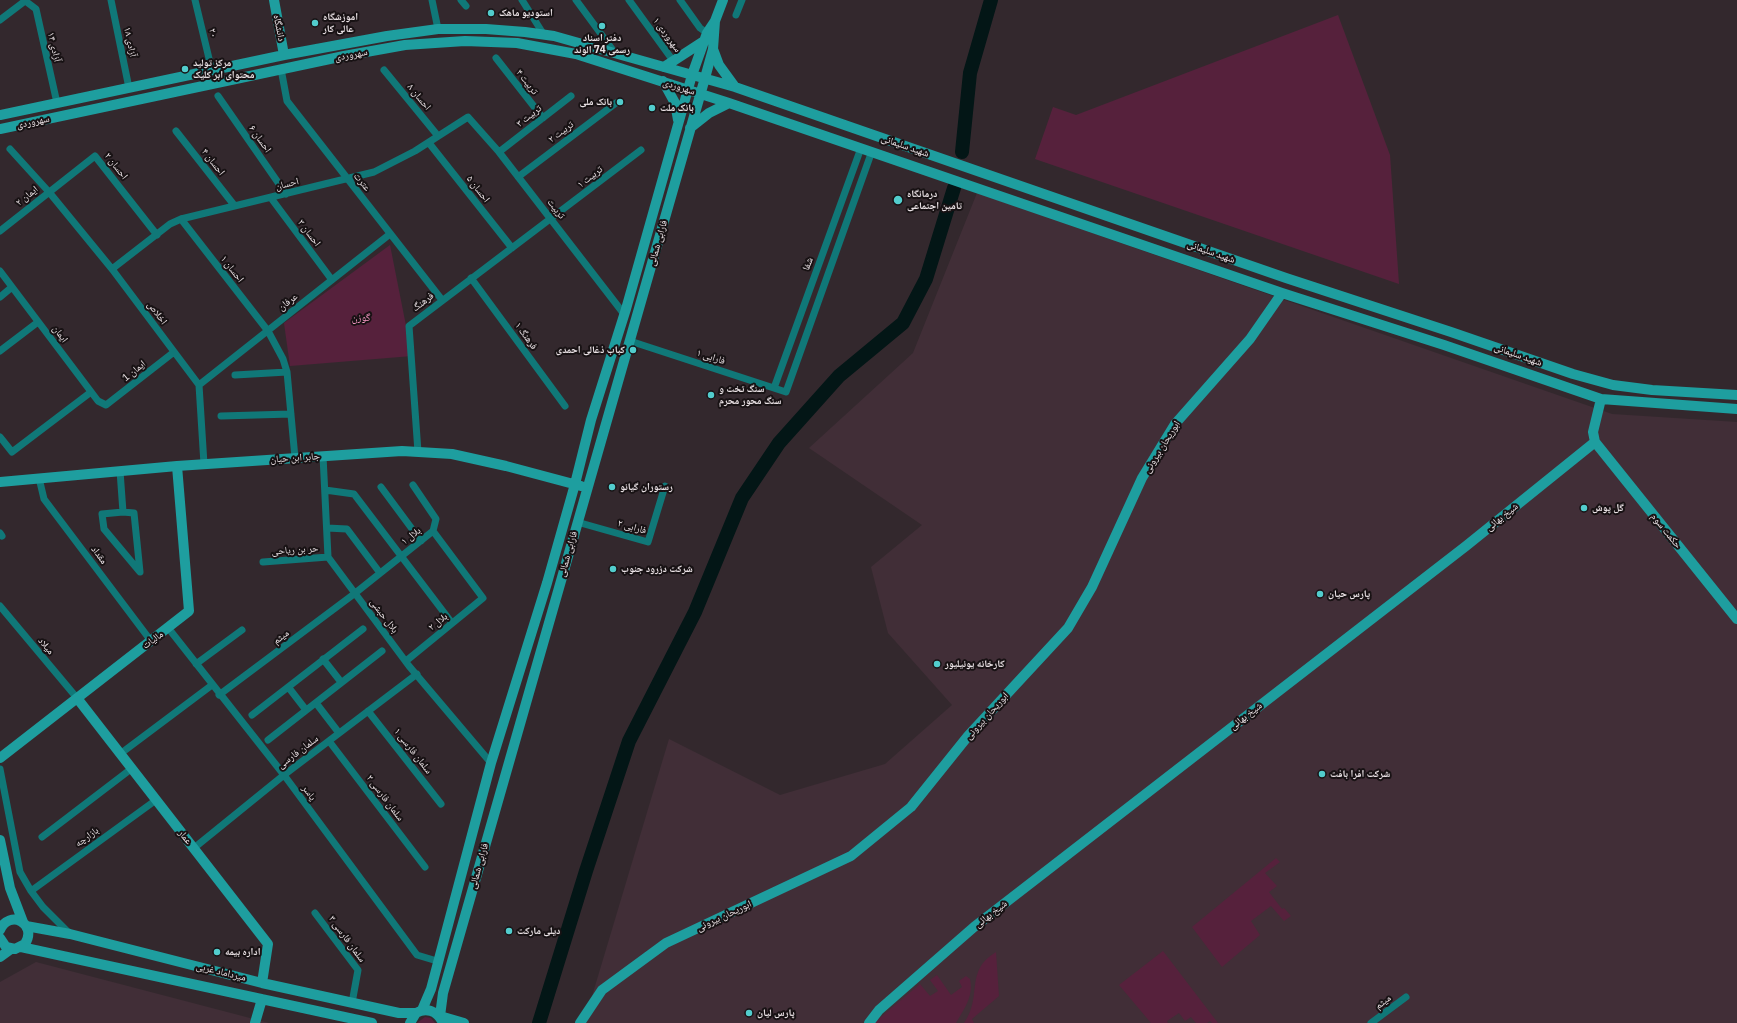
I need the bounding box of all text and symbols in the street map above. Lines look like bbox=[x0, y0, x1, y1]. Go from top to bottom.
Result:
place label: استودیو ماهک bbox=[499, 7, 553, 19]
marker: استودیو ماهک bbox=[486, 8, 496, 18]
place label: اموزشگاه عالی کار bbox=[323, 11, 358, 34]
street label: دانشگاه bbox=[271, 14, 287, 42]
street label: سهروردی ۱ bbox=[650, 15, 684, 55]
marker: اموزشگاه عالی کار bbox=[310, 18, 320, 28]
marker: دفتر اسناد رسمی 74 الوند bbox=[597, 21, 607, 31]
street label: آزادی ۱۸ bbox=[121, 26, 139, 58]
street label: ۲۰ bbox=[206, 27, 220, 39]
street label: آزادی ۱۴ bbox=[45, 31, 63, 63]
place label: دفتر اسناد رسمی 74 الوند bbox=[574, 32, 630, 56]
street label: سهروردی bbox=[334, 46, 368, 64]
place label: مرکز تولید محتوای ابر کلیک bbox=[193, 57, 254, 80]
marker: مرکز تولید محتوای ابر کلیک bbox=[180, 64, 190, 74]
street label: تربیت ۴ bbox=[513, 67, 541, 97]
street label: سهروردی bbox=[661, 76, 697, 98]
street label: احسان ۸ bbox=[405, 81, 433, 113]
place label: بانک ملی bbox=[580, 96, 612, 108]
marker: بانک ملی bbox=[615, 97, 625, 107]
street label: تربیت ۳ bbox=[514, 102, 544, 130]
place label: بانک ملت bbox=[660, 102, 694, 114]
marker: بانک ملت bbox=[647, 103, 657, 113]
street label: سهروردی bbox=[15, 113, 51, 131]
street label: تربیت ۲ bbox=[546, 119, 576, 145]
street label: احسان ۶ bbox=[246, 123, 274, 155]
street label: شهید سلیمانی bbox=[879, 132, 931, 160]
street label: احسان ۴ bbox=[199, 146, 227, 178]
street label: احسان ۲ bbox=[102, 150, 130, 182]
street label: تربیت ۱ bbox=[575, 163, 605, 191]
street label: عترت bbox=[351, 170, 373, 194]
street label: احسان ۵ bbox=[464, 173, 492, 205]
street label: احسان bbox=[274, 175, 300, 193]
street label: ایمان ۲ bbox=[13, 183, 41, 209]
place label: درمانگاه تامین اجتماعی bbox=[907, 188, 962, 212]
marker: درمانگاه تامین اجتماعی bbox=[892, 194, 904, 206]
street label: تربیت bbox=[545, 197, 567, 221]
street label: احسان ۳ bbox=[295, 217, 323, 249]
street label: فارابی شمالی bbox=[646, 219, 670, 267]
street label: شهید سلیمانی bbox=[1185, 238, 1237, 266]
street label: احسان ۱ bbox=[218, 253, 246, 285]
street label: شفا bbox=[800, 256, 816, 272]
street label: فرهنگ bbox=[410, 290, 436, 314]
street label: عرفان bbox=[276, 291, 300, 313]
street label: اخلاص bbox=[144, 299, 170, 327]
park label: گوزن bbox=[352, 312, 370, 324]
street label: فرهنگ ۱ bbox=[512, 320, 540, 352]
street label: ایمان bbox=[50, 323, 70, 345]
street label: شهید سلیمانی bbox=[1492, 341, 1544, 369]
place label: کباب ذغالی احمدی bbox=[556, 344, 625, 356]
marker: کباب ذغالی احمدی bbox=[628, 345, 638, 355]
street label: فارابی ۱ bbox=[695, 347, 727, 367]
street label: ایمان 1 bbox=[120, 358, 148, 384]
place label: سنگ تخت و سنگ محور محرم bbox=[719, 383, 782, 406]
marker: سنگ تخت و سنگ محور محرم bbox=[706, 390, 716, 400]
street label: ابوریحان بیرونی bbox=[1141, 419, 1183, 475]
street label: جابر ابن حیان bbox=[270, 450, 320, 466]
place label: رستوران گیانو bbox=[620, 481, 673, 493]
marker: رستوران گیانو bbox=[607, 482, 617, 492]
street label: شیخ بهائی bbox=[1483, 500, 1521, 534]
place label: گل پوش bbox=[1592, 502, 1624, 514]
marker: گل پوش bbox=[1579, 503, 1589, 513]
street label: حکمت سوم bbox=[1648, 511, 1684, 551]
street label: فارابی ۲ bbox=[616, 517, 648, 537]
street label: بلال ۱ bbox=[399, 525, 423, 547]
street label: فارابی شمالی bbox=[556, 530, 580, 578]
street label: حر بن ریاحی bbox=[271, 542, 319, 558]
street label: مقداد bbox=[88, 544, 110, 566]
place label: شرکت دزرود جنوب bbox=[621, 563, 693, 575]
marker: شرکت دزرود جنوب bbox=[608, 564, 618, 574]
place label: پارس حیان bbox=[1328, 588, 1370, 600]
marker: پارس حیان bbox=[1315, 589, 1325, 599]
street label: بلال حبشی bbox=[367, 596, 401, 636]
street label: بلال ۲ bbox=[426, 611, 450, 633]
street label: میثم bbox=[271, 627, 291, 647]
street label: مالیات bbox=[140, 628, 166, 652]
street label: میلاد bbox=[35, 635, 57, 657]
place label: کارخانه یونیلیور bbox=[945, 658, 1005, 670]
marker: کارخانه یونیلیور bbox=[932, 659, 942, 669]
street label: ابوریحان بیرونی bbox=[963, 690, 1011, 742]
street label: شیخ بهائی bbox=[1227, 700, 1265, 732]
street label: سلمان فارسی ۱ bbox=[391, 726, 435, 776]
street label: سلمان فارسی bbox=[275, 733, 321, 771]
place label: شرکت افرا بافت bbox=[1330, 768, 1390, 780]
marker: شرکت افرا بافت bbox=[1317, 769, 1327, 779]
street label: سلمان فارسی ۲ bbox=[364, 773, 406, 823]
street label: یاسر bbox=[299, 783, 319, 803]
street label: بازارچه bbox=[73, 824, 101, 850]
street label: عمار bbox=[175, 827, 195, 847]
street label: فارابی شمالی bbox=[467, 842, 491, 890]
street label: ابوریحان بیرونی bbox=[695, 898, 753, 934]
street label: شیخ بهائی bbox=[972, 898, 1010, 930]
street label: سلمان فارسی ۳ bbox=[326, 913, 368, 965]
place label: دیلی مارکت bbox=[517, 925, 560, 937]
marker: دیلی مارکت bbox=[504, 926, 514, 936]
place label: اداره بیمه bbox=[225, 946, 261, 958]
marker: اداره بیمه bbox=[212, 947, 222, 957]
street label: میرداماد غربی bbox=[195, 960, 247, 984]
street label: میثم bbox=[1373, 992, 1393, 1012]
place label: پارس لیان bbox=[757, 1007, 795, 1019]
marker: پارس لیان bbox=[744, 1008, 754, 1018]

